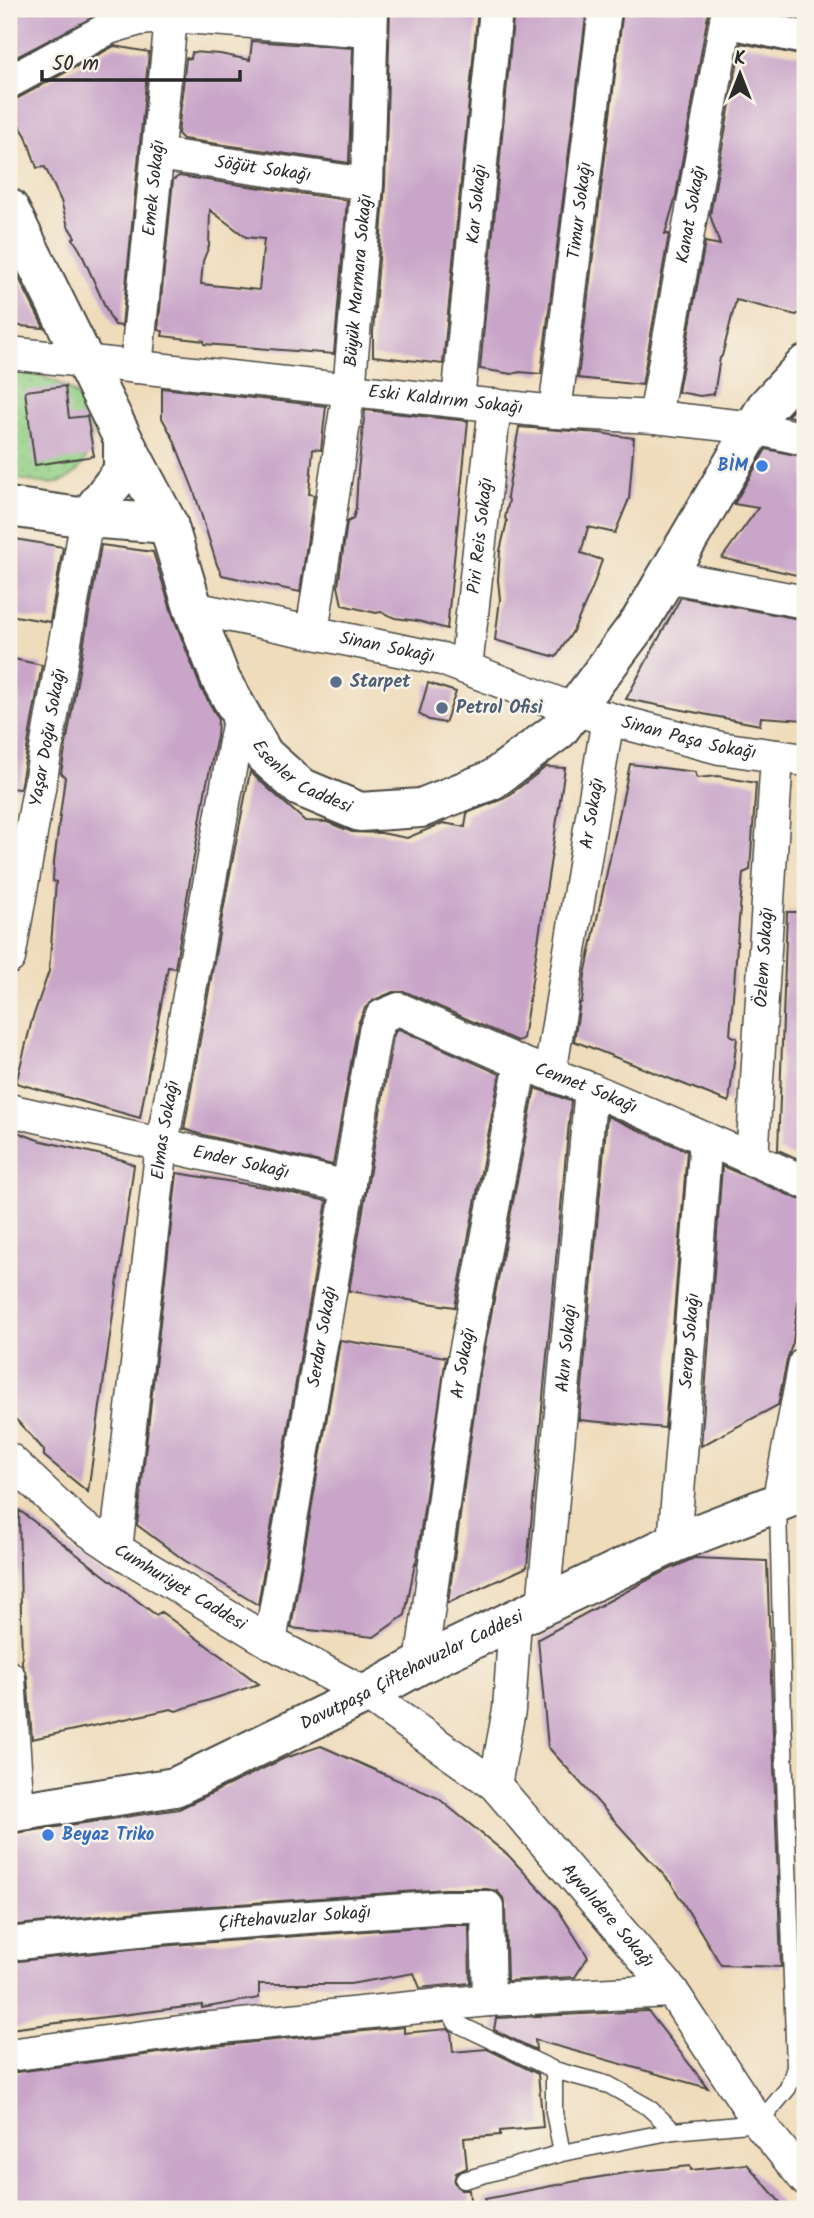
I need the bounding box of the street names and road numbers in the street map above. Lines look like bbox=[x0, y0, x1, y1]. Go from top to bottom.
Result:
street label: Emek Sokağı bbox=[135, 138, 173, 237]
street label: Söğüt Sokağı bbox=[213, 148, 313, 190]
street label: Timur Sokağı bbox=[560, 160, 600, 261]
street label: Kar Sokağı bbox=[459, 163, 495, 245]
street label: Kanat Sokağı bbox=[668, 163, 714, 266]
street label: Büyük Marmara Sokağı bbox=[337, 192, 381, 368]
street label: Eski Kaldırım Sokağı bbox=[367, 377, 524, 423]
street label: Piri Reis Sokağı bbox=[460, 476, 501, 596]
street label: Sinan Sokağı bbox=[337, 624, 437, 672]
street label: Yaşar Doğu Sokağı bbox=[22, 666, 75, 809]
street label: Sinan Paşa Sokağı bbox=[618, 708, 758, 767]
street label: Esenler Caddesi bbox=[244, 734, 357, 822]
street label: Ar Sokağı bbox=[572, 776, 613, 851]
street label: Özlem Sokağı bbox=[747, 906, 782, 1009]
street label: Cennet Sokağı bbox=[531, 1055, 642, 1122]
street label: Elmas Sokağı bbox=[144, 1078, 188, 1181]
street label: Ender Sokağı bbox=[190, 1138, 292, 1188]
street label: Serdar Sokağı bbox=[300, 1284, 345, 1389]
street label: Serap Sokağı bbox=[672, 1292, 708, 1389]
street label: Akın Sokağı bbox=[548, 1303, 585, 1394]
street label: Ar Sokağı bbox=[443, 1325, 484, 1400]
street label: Cumhuriyet Caddesi bbox=[108, 1536, 252, 1639]
street label: Davutpaşa Çiftehavuzlar Caddesi bbox=[295, 1602, 529, 1738]
street label: Ayvalıdere Sokağı bbox=[554, 1857, 661, 1975]
street label: Çiftehavuzlar Sokağı bbox=[217, 1898, 372, 1938]

